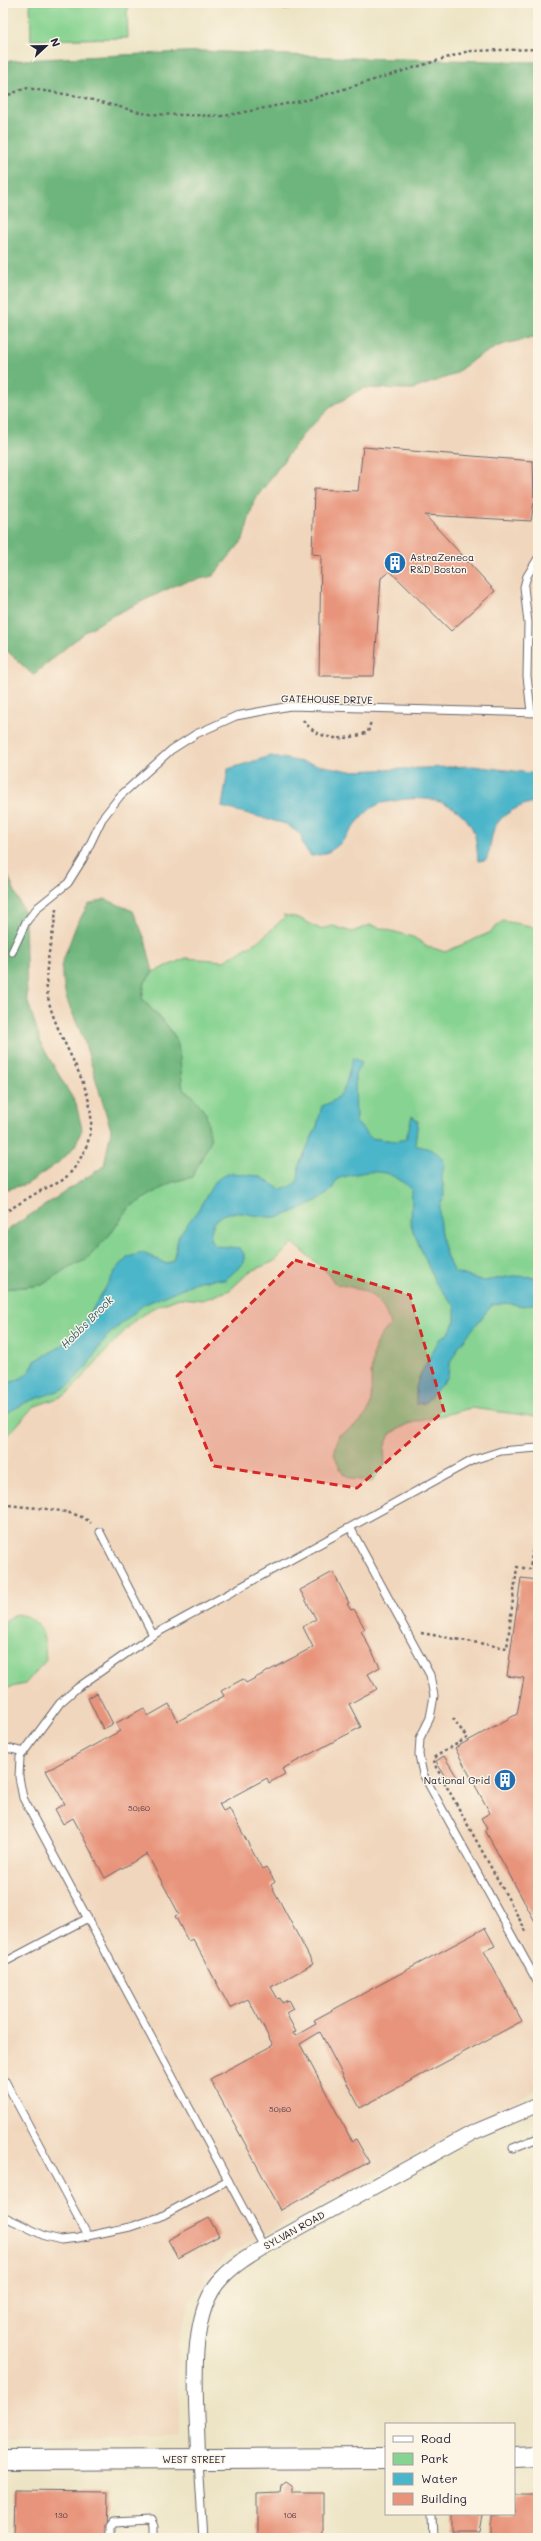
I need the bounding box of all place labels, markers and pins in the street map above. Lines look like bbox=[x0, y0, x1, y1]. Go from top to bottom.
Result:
building icon: AstraZeneca R&D Boston bbox=[382, 550, 408, 576]
place label: AstraZeneca R&D Boston bbox=[410, 550, 474, 576]
building icon: National Grid bbox=[492, 1767, 518, 1793]
place label: National Grid bbox=[424, 1773, 490, 1787]

